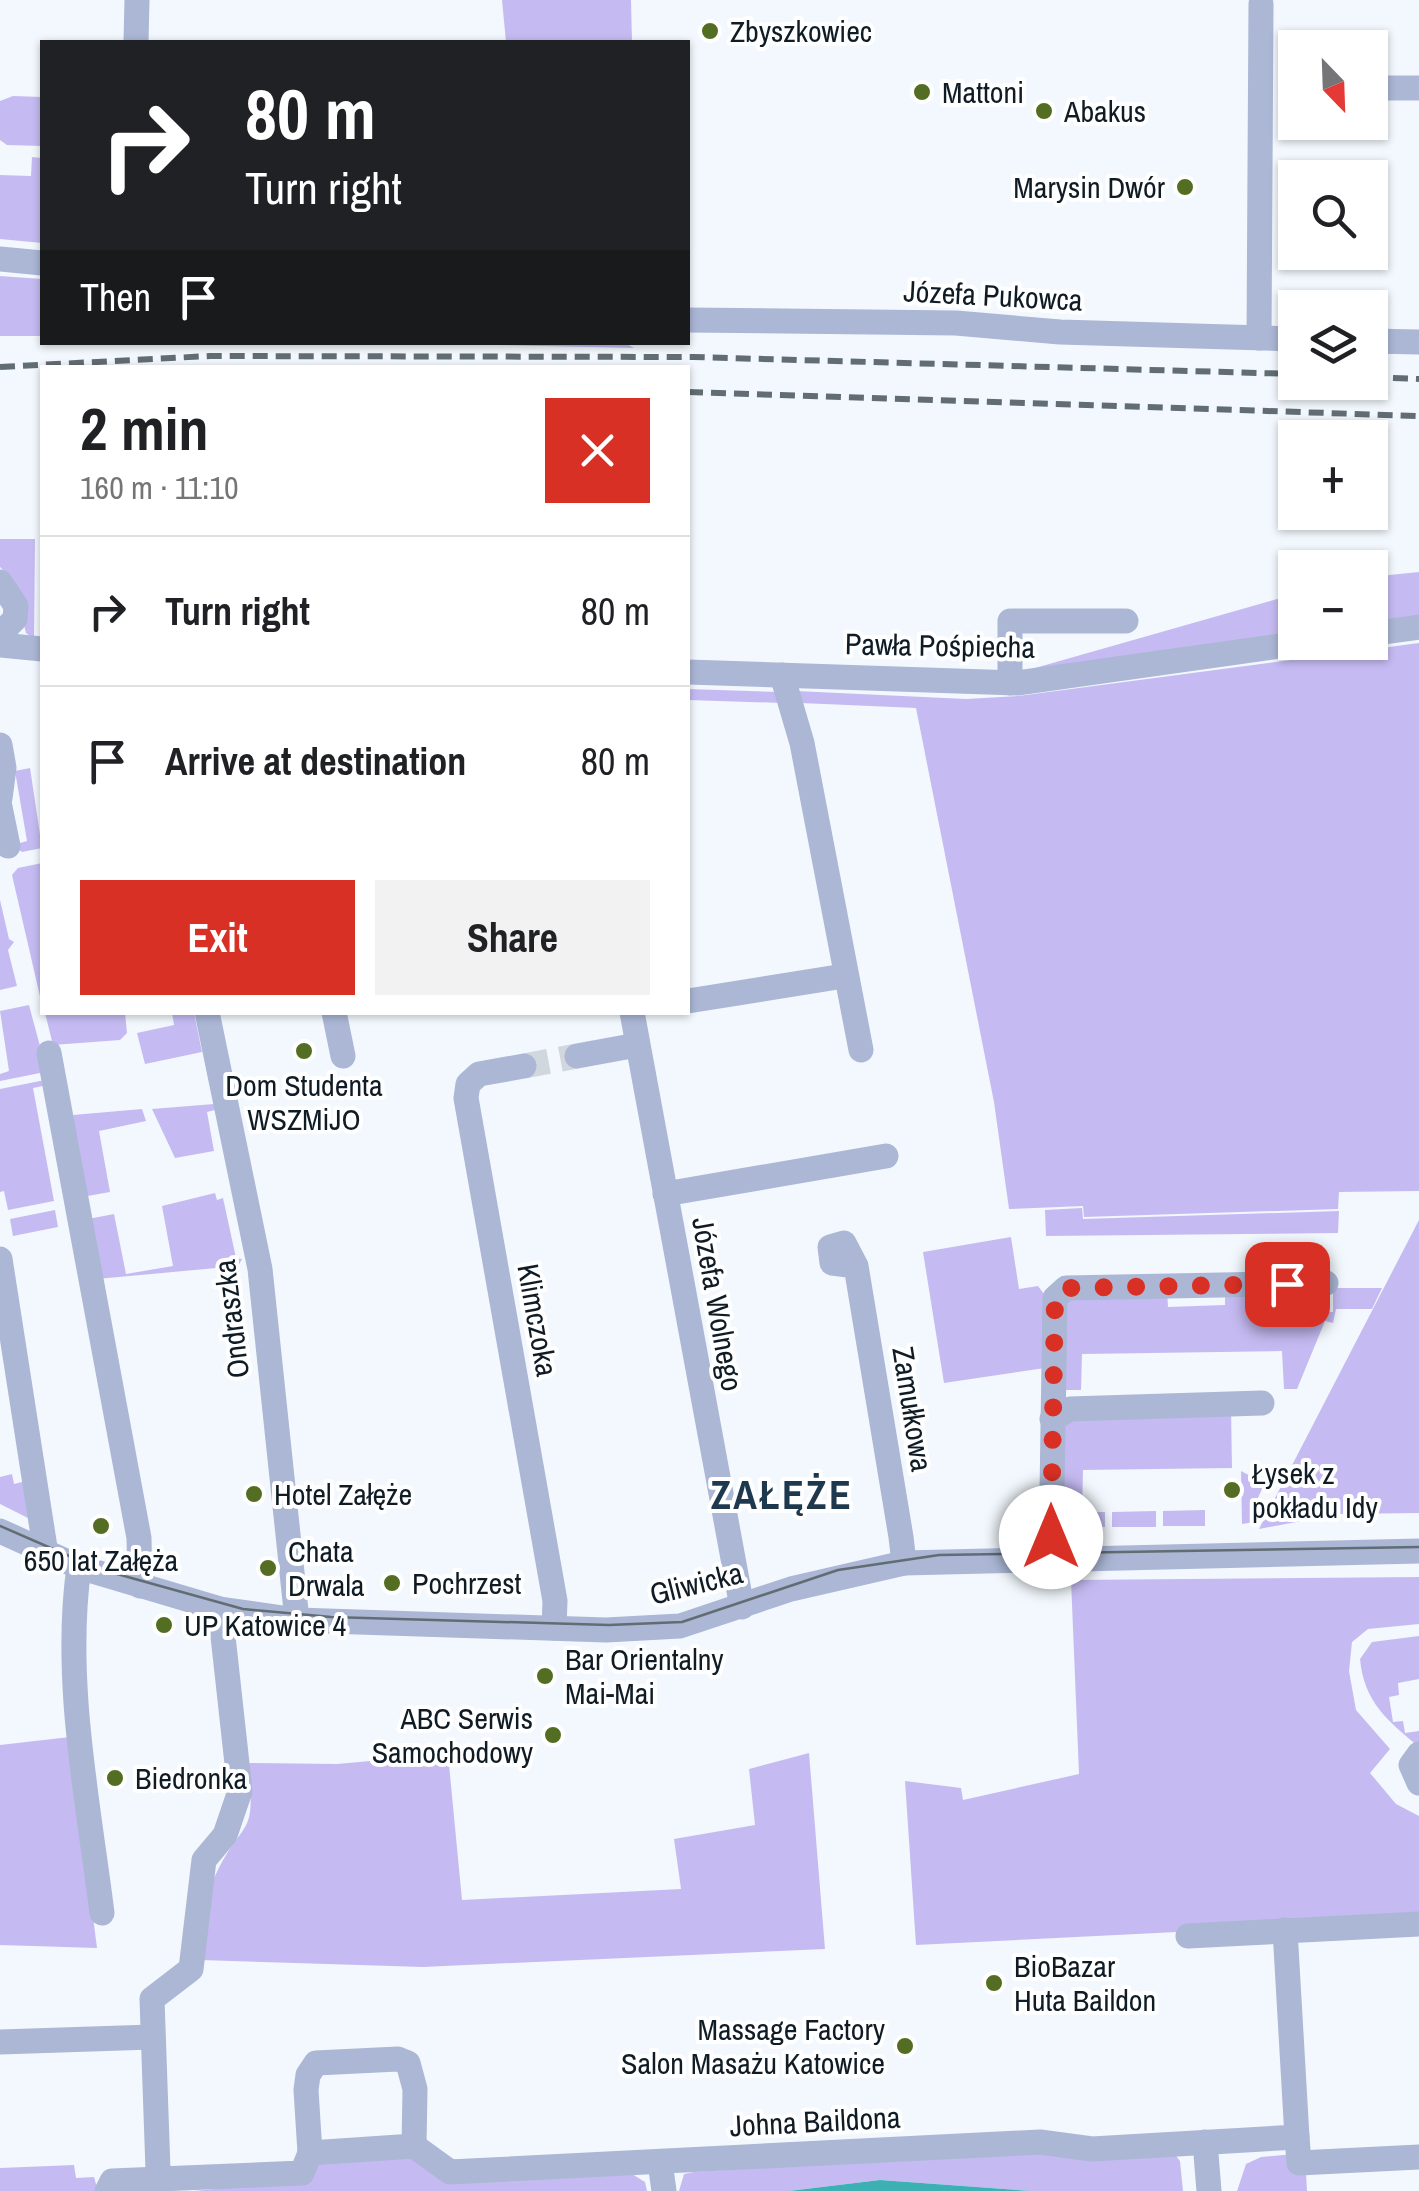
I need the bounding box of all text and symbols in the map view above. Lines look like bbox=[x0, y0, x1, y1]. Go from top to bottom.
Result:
place label: Zbyszkowiec bbox=[730, 11, 872, 51]
marker: Zbyszkowiec bbox=[699, 20, 721, 42]
north arrow bbox=[1278, 30, 1388, 140]
map controls bbox=[1278, 30, 1388, 660]
text: 80 m bbox=[245, 67, 376, 161]
place label: Mattoni bbox=[942, 72, 1024, 112]
icon: right bbox=[80, 80, 210, 210]
marker: Mattoni bbox=[911, 81, 933, 103]
place label: Abakus bbox=[1063, 91, 1146, 131]
marker: Abakus bbox=[1033, 100, 1055, 122]
text: Turn right bbox=[245, 157, 402, 218]
button: search bbox=[1278, 160, 1388, 270]
place label: Marysin Dwór bbox=[1013, 167, 1166, 207]
marker: Marysin Dwór bbox=[1174, 176, 1196, 198]
icon: arrive bbox=[171, 270, 226, 325]
street label: Józefa Pukowca bbox=[903, 270, 1084, 320]
text: Then bbox=[80, 272, 151, 323]
button: layers bbox=[1278, 290, 1388, 400]
text: 2 min bbox=[80, 388, 209, 469]
button: close bbox=[545, 398, 650, 503]
button: + bbox=[1278, 420, 1388, 530]
text: 160 m · 11:10 bbox=[80, 466, 239, 509]
button: − bbox=[1278, 550, 1388, 660]
icon: right bbox=[80, 584, 135, 639]
text: Turn right bbox=[165, 586, 310, 637]
text: 80 m bbox=[581, 586, 650, 637]
street label: Pawła Pośpiecha bbox=[845, 623, 1036, 667]
icon: arrive bbox=[80, 734, 135, 789]
text: Arrive at destination bbox=[165, 736, 466, 787]
text: 80 m bbox=[581, 736, 650, 787]
button: Exit bbox=[80, 880, 355, 995]
button: Share bbox=[375, 880, 650, 995]
marker: Dom Studenta WSZMiJO bbox=[293, 1040, 315, 1062]
place label: Dom Studenta WSZMiJO bbox=[225, 1065, 383, 1139]
street label: Józefa Wolnego bbox=[683, 1214, 753, 1394]
pin bbox=[1245, 1242, 1330, 1327]
street label: Ondraszka bbox=[204, 1257, 258, 1380]
icon: arrive bbox=[1260, 1257, 1315, 1312]
street label: Klimczoka bbox=[508, 1261, 568, 1380]
street label: Zamułkowa bbox=[883, 1344, 943, 1475]
place label: Łysek z pokładu Idy bbox=[1252, 1453, 1379, 1527]
district label: ZAŁĘŻE bbox=[711, 1468, 853, 1521]
place label: Hotel Załęże bbox=[274, 1474, 412, 1514]
marker: Łysek z pokładu Idy bbox=[1221, 1479, 1243, 1501]
marker: Hotel Załęże bbox=[243, 1483, 265, 1505]
position arrow bbox=[999, 1485, 1103, 1589]
marker: 650 lat Załęża bbox=[90, 1515, 112, 1537]
place label: Chata Drwala bbox=[288, 1531, 365, 1605]
place label: 650 lat Załęża bbox=[24, 1540, 179, 1580]
street label: Gliwicka bbox=[645, 1552, 747, 1614]
marker: Chata Drwala bbox=[257, 1557, 279, 1579]
place label: Pochrzest bbox=[412, 1563, 522, 1603]
marker: Pochrzest bbox=[381, 1572, 403, 1594]
place label: UP Katowice 4 bbox=[184, 1605, 347, 1645]
marker: UP Katowice 4 bbox=[153, 1614, 175, 1636]
place label: Bar Orientalny Mai-Mai bbox=[565, 1639, 724, 1713]
marker: Bar Orientalny Mai-Mai bbox=[534, 1665, 556, 1687]
place label: ABC Serwis Samochodowy bbox=[372, 1698, 534, 1772]
marker: ABC Serwis Samochodowy bbox=[542, 1724, 564, 1746]
place label: Biedronka bbox=[135, 1758, 247, 1798]
marker: Biedronka bbox=[104, 1767, 126, 1789]
place label: BioBazar Huta Baildon bbox=[1014, 1946, 1156, 2020]
marker: BioBazar Huta Baildon bbox=[983, 1972, 1005, 1994]
place label: Massage Factory Salon Masażu Katowice bbox=[621, 2009, 886, 2083]
marker: Massage Factory Salon Masażu Katowice bbox=[894, 2035, 916, 2057]
street label: Johna Baildona bbox=[729, 2097, 902, 2145]

